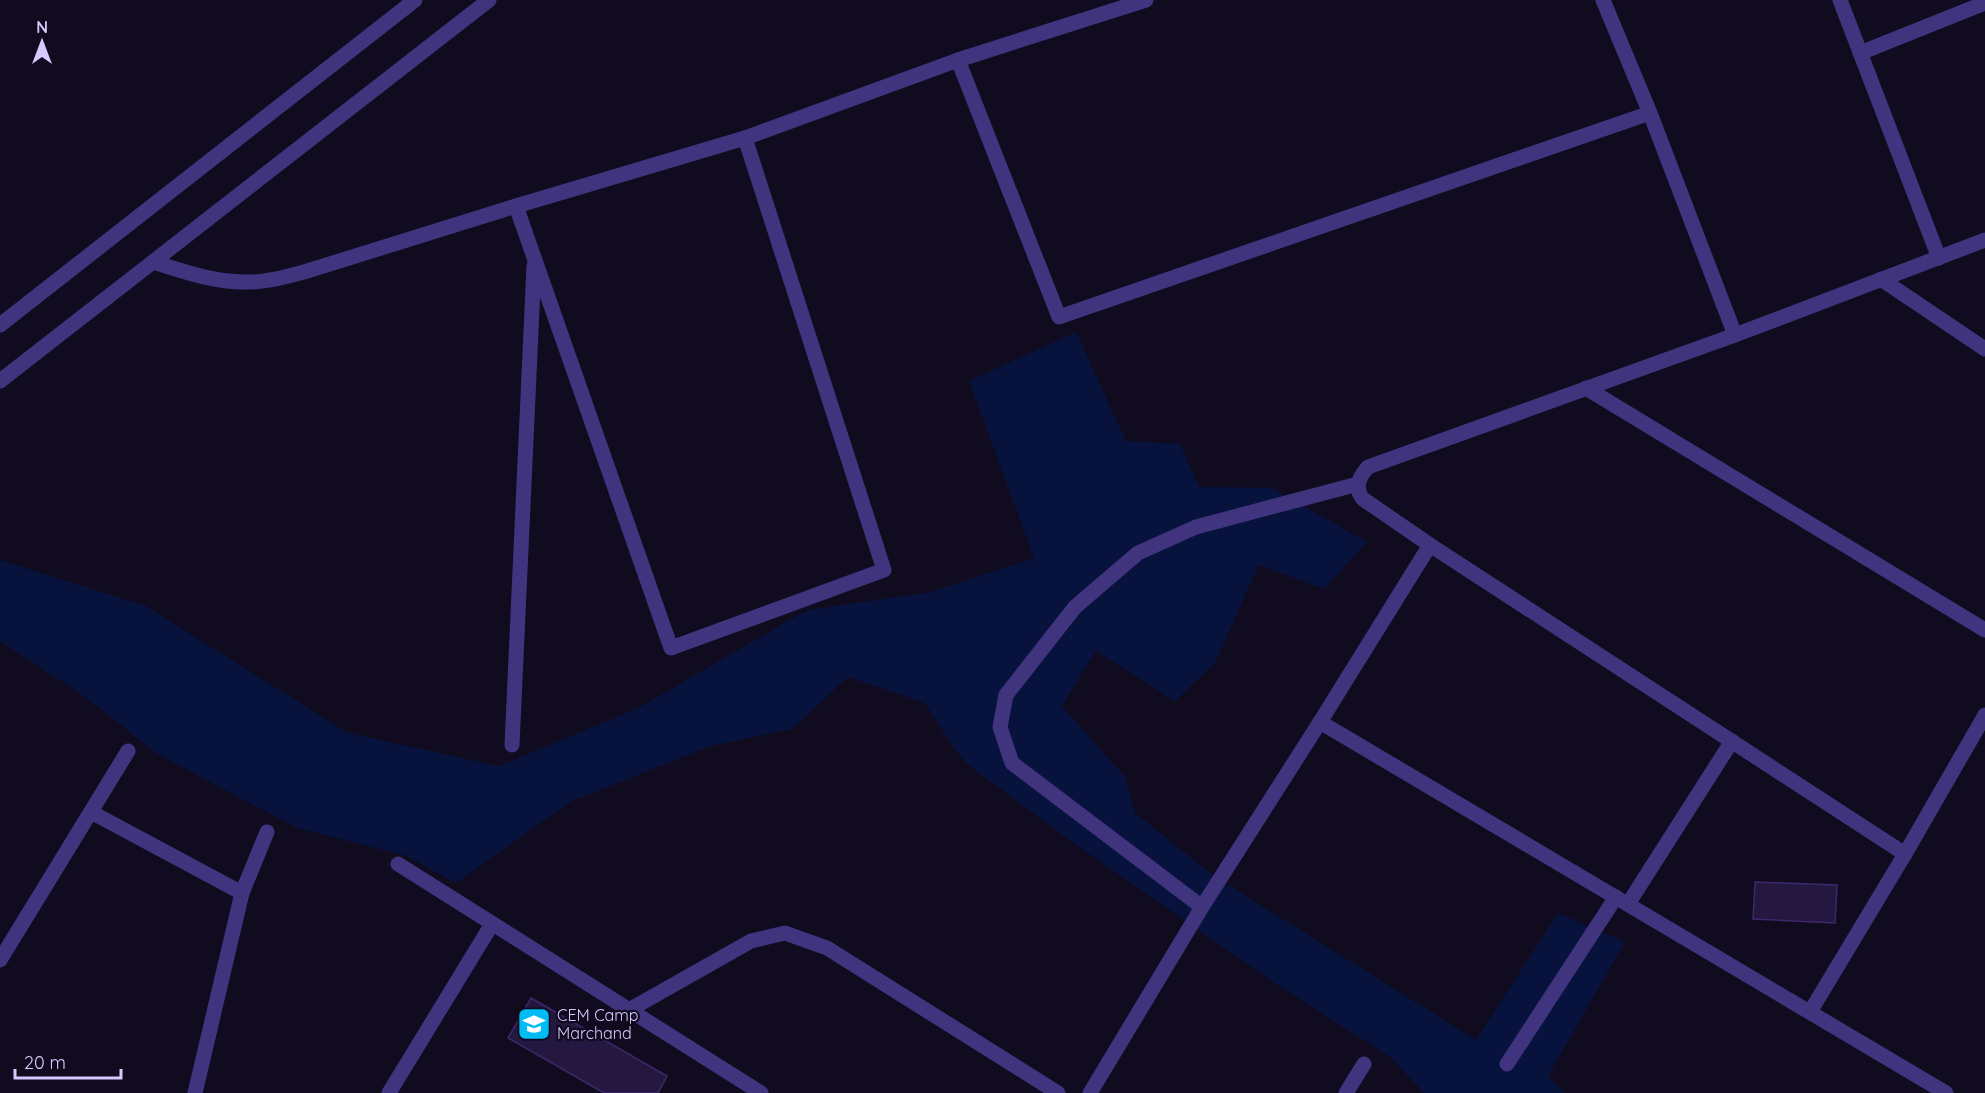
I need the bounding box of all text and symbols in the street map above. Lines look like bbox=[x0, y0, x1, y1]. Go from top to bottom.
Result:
north arrow bbox=[12, 12, 72, 72]
text: N bbox=[36, 17, 48, 37]
place label: CEM Camp Marchand bbox=[557, 1005, 639, 1043]
school or university icon: CEM Camp Marchand bbox=[516, 1006, 552, 1042]
scale bar bbox=[15, 1042, 122, 1080]
text: 20 m bbox=[24, 1051, 66, 1074]

